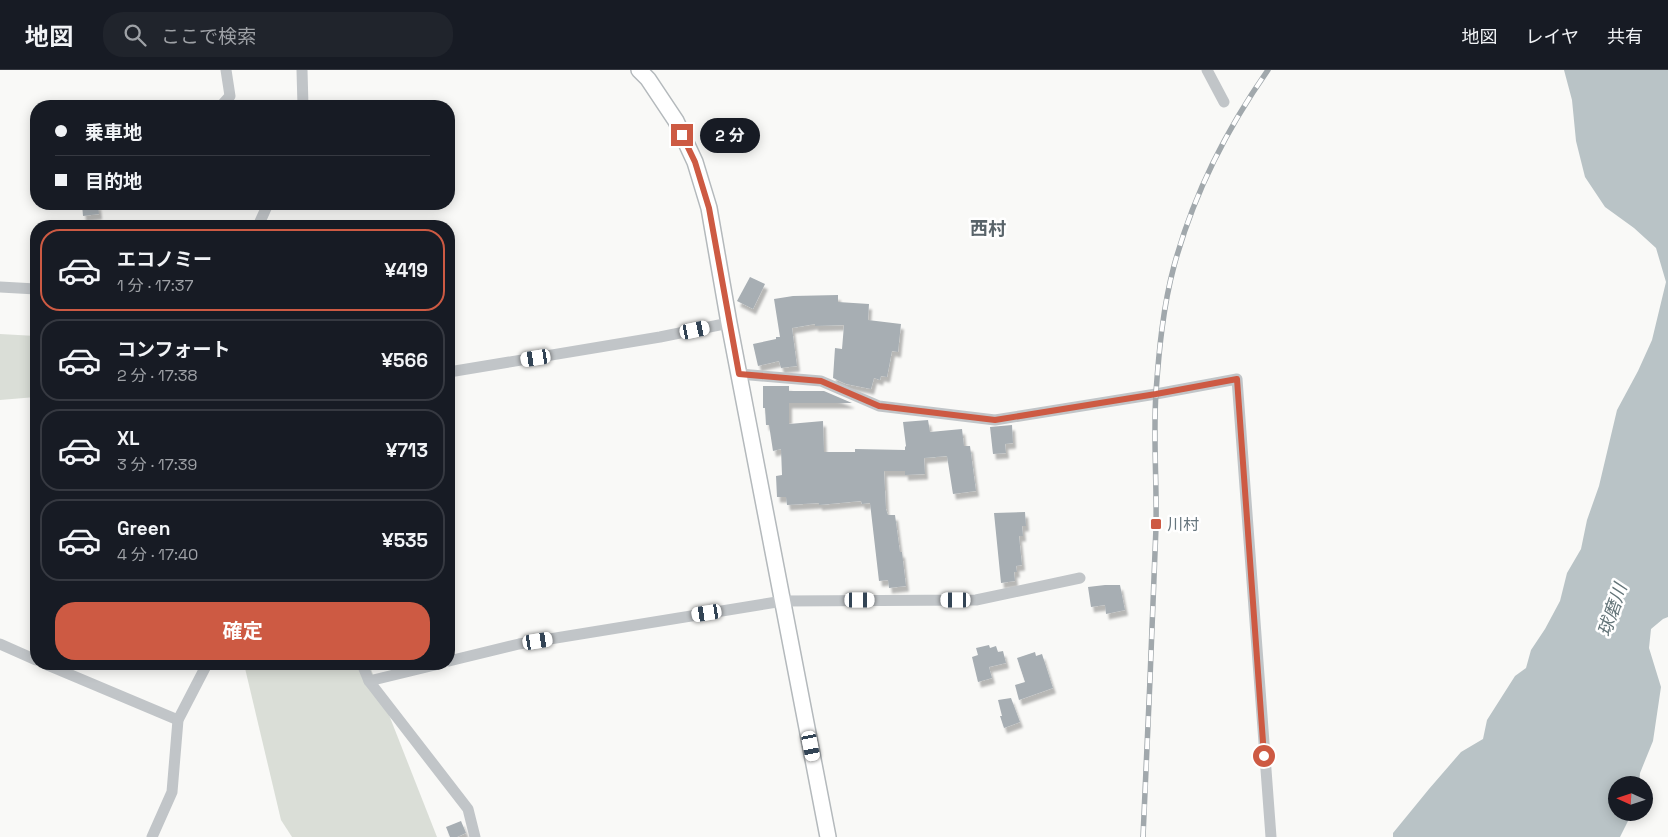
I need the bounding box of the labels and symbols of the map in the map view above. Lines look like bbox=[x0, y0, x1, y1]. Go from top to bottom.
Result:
callout: 2 分 bbox=[700, 118, 760, 152]
route end bbox=[671, 124, 693, 146]
district label: 西村 bbox=[970, 217, 1006, 240]
car bbox=[678, 320, 711, 340]
car bbox=[520, 348, 551, 368]
place label: 川村 bbox=[1167, 514, 1199, 535]
marker: 川村 bbox=[1149, 517, 1163, 531]
water label: 球磨川 bbox=[1592, 579, 1632, 639]
car bbox=[845, 593, 875, 608]
car bbox=[941, 593, 971, 608]
car bbox=[691, 603, 722, 623]
car bbox=[522, 631, 553, 651]
car bbox=[800, 730, 821, 762]
route start bbox=[1253, 745, 1275, 767]
north arrow bbox=[1608, 776, 1652, 821]

